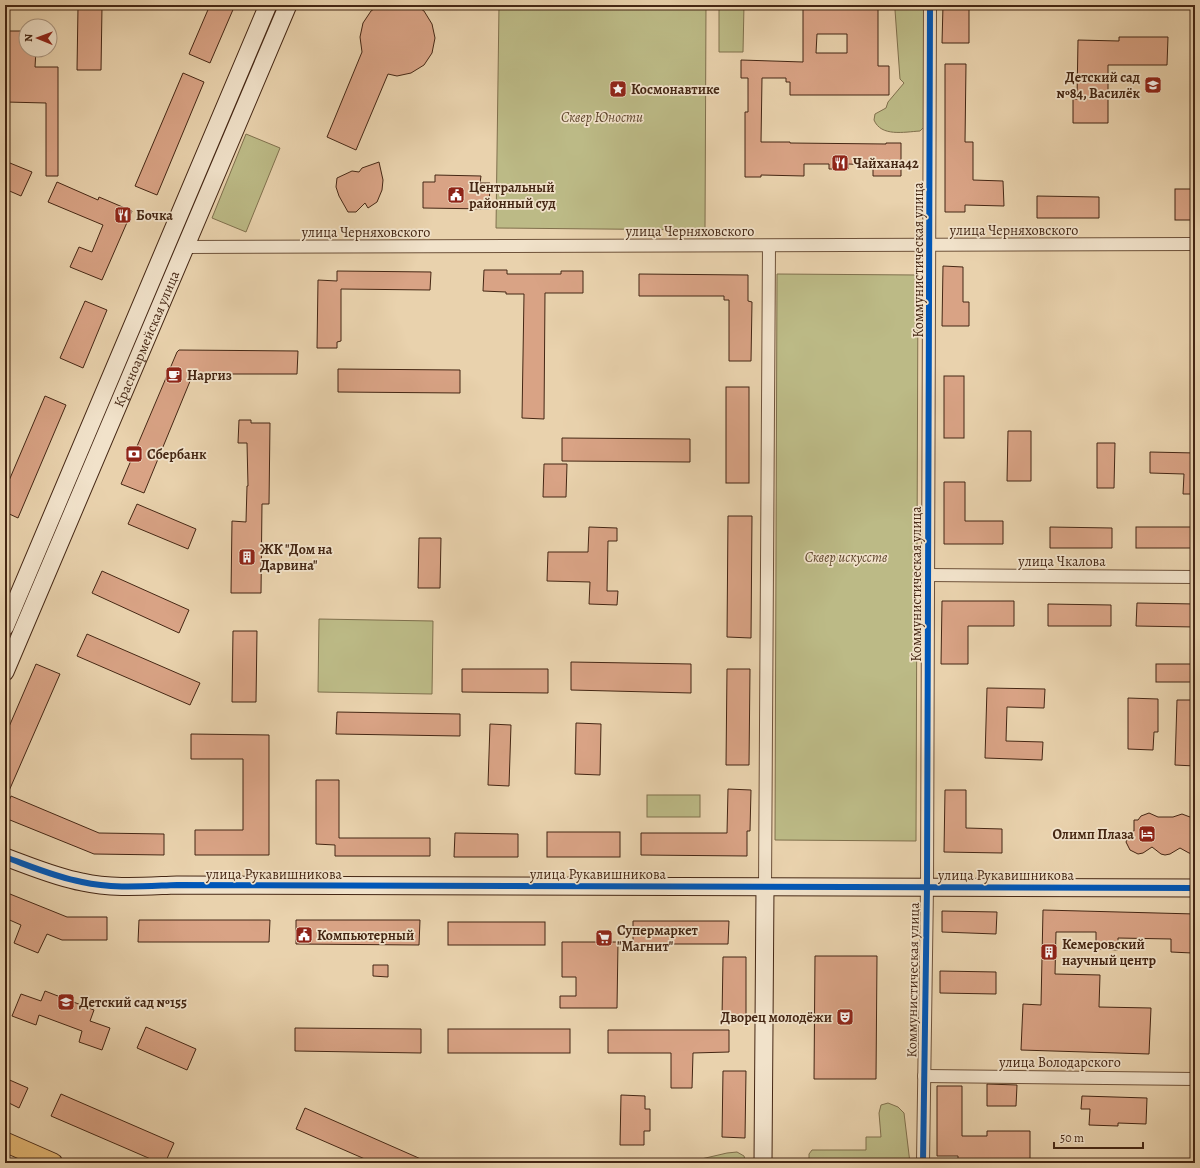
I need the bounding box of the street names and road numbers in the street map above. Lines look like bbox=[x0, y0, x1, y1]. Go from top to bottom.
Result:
street label: Коммунистическая улица bbox=[909, 182, 928, 338]
street label: улица Черняховского bbox=[949, 221, 1078, 240]
street label: улица Черняховского bbox=[625, 222, 754, 241]
street label: улица Черняховского bbox=[301, 223, 430, 242]
street label: Красноармейская улица bbox=[109, 267, 184, 410]
street label: Коммунистическая улица bbox=[907, 506, 926, 662]
street label: улица Чкалова bbox=[1017, 552, 1106, 571]
street label: улица Рукавишникова bbox=[205, 865, 343, 884]
street label: улица Рукавишникова bbox=[529, 865, 667, 884]
street label: улица Рукавишникова bbox=[937, 866, 1075, 885]
street label: Коммунистическая улица bbox=[902, 902, 924, 1058]
street label: улица Володарского bbox=[998, 1053, 1121, 1072]

